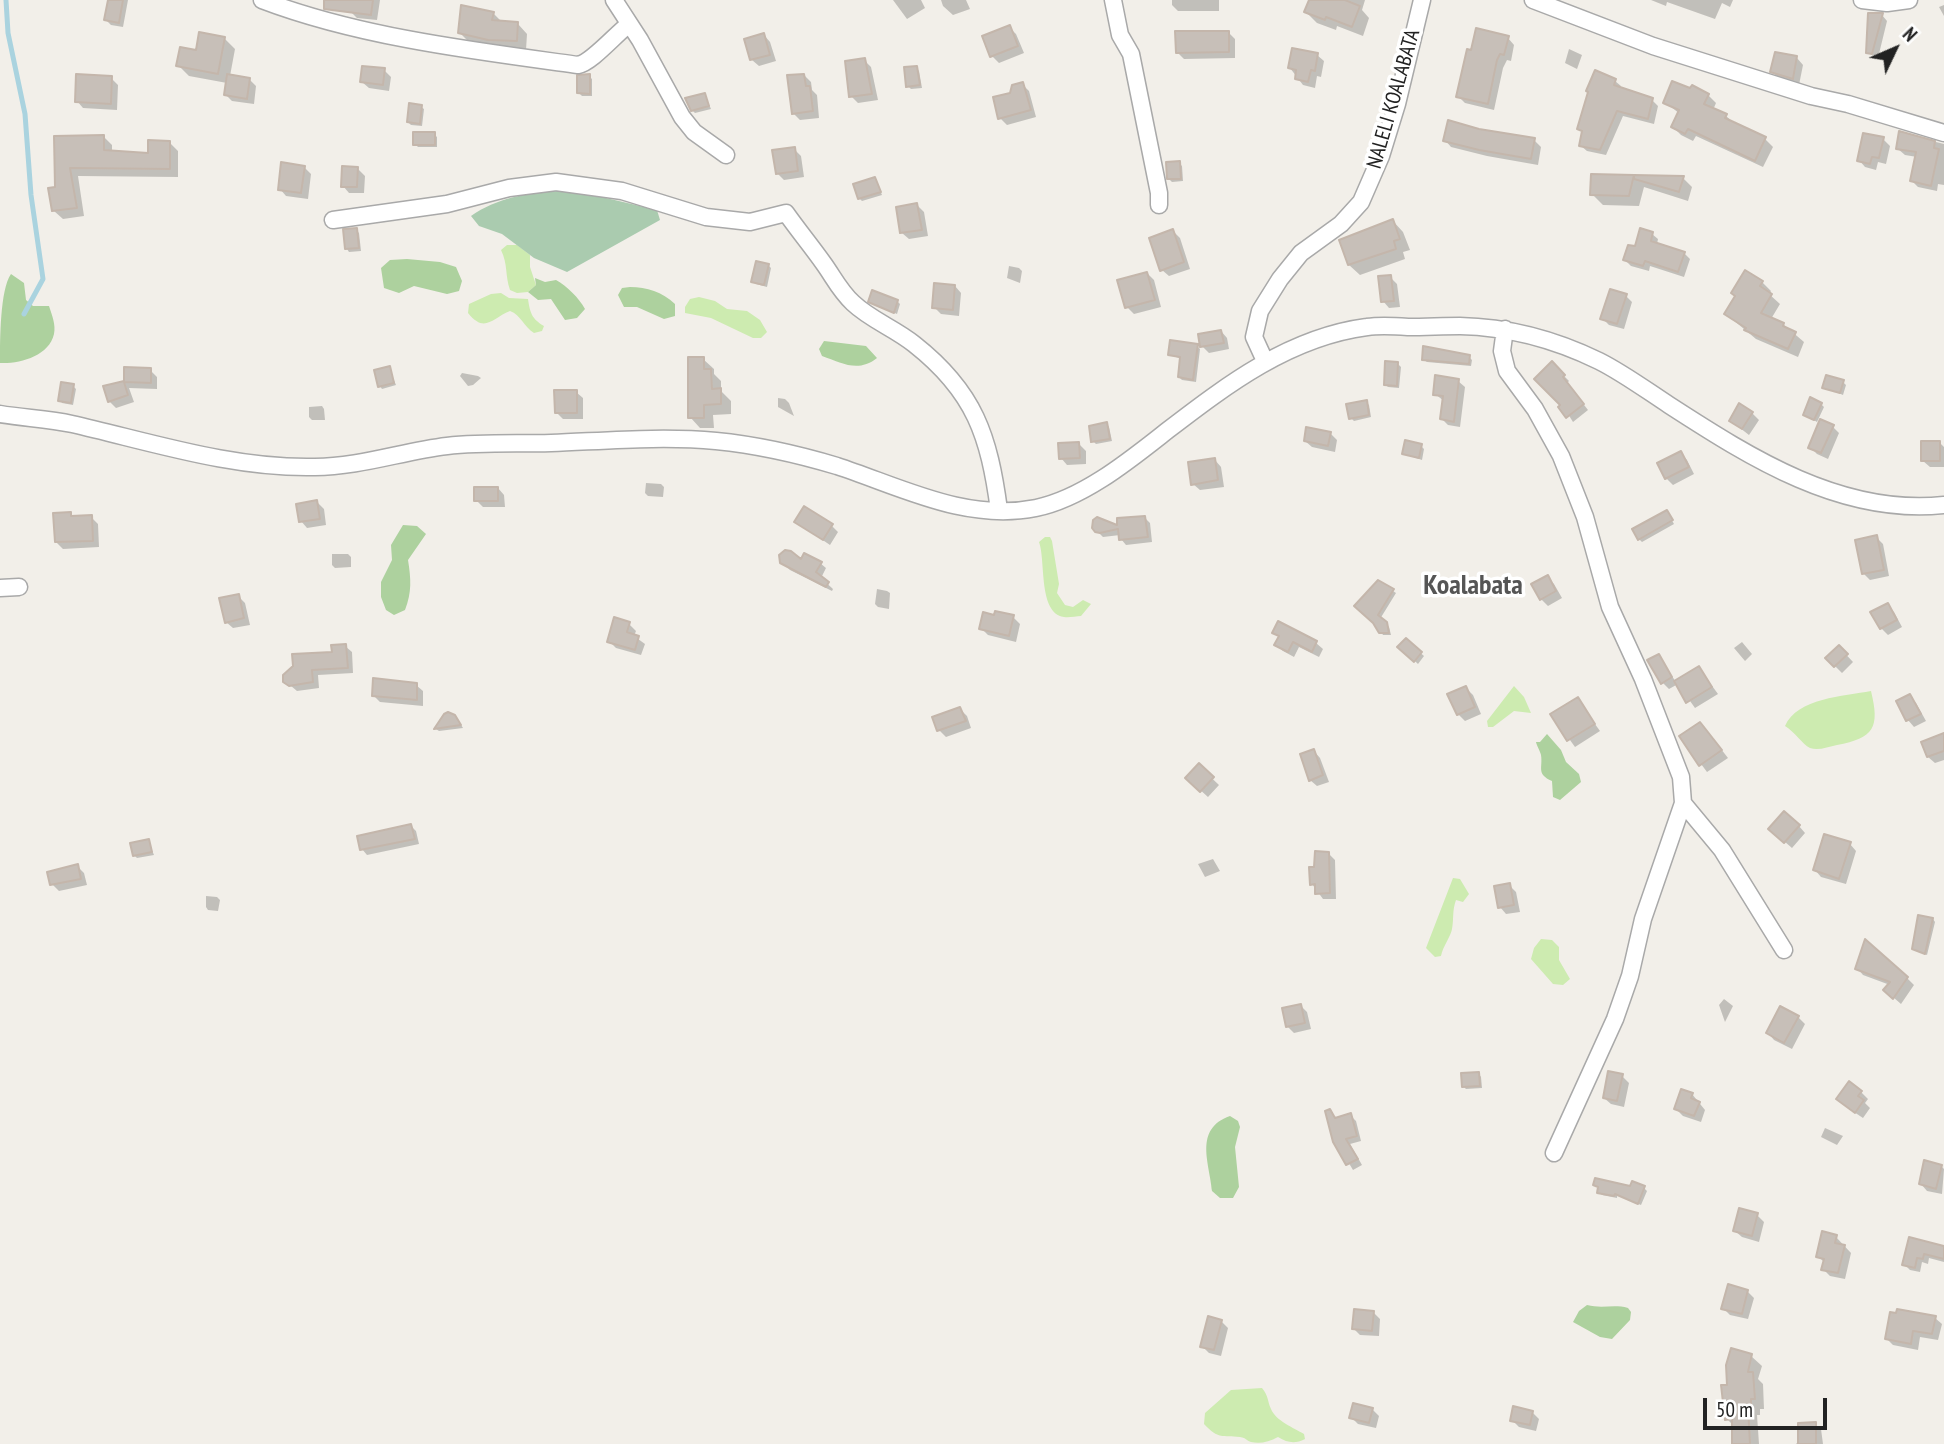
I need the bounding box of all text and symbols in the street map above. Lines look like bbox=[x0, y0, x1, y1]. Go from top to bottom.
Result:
north arrow bbox=[1860, 14, 1930, 84]
text: N bbox=[1898, 22, 1922, 46]
street label: NALELI KOALABATA bbox=[1362, 27, 1426, 171]
district label: Koalabata bbox=[1423, 569, 1523, 603]
scale bar bbox=[1706, 1384, 1830, 1428]
text: 50 m bbox=[1716, 1396, 1753, 1423]

